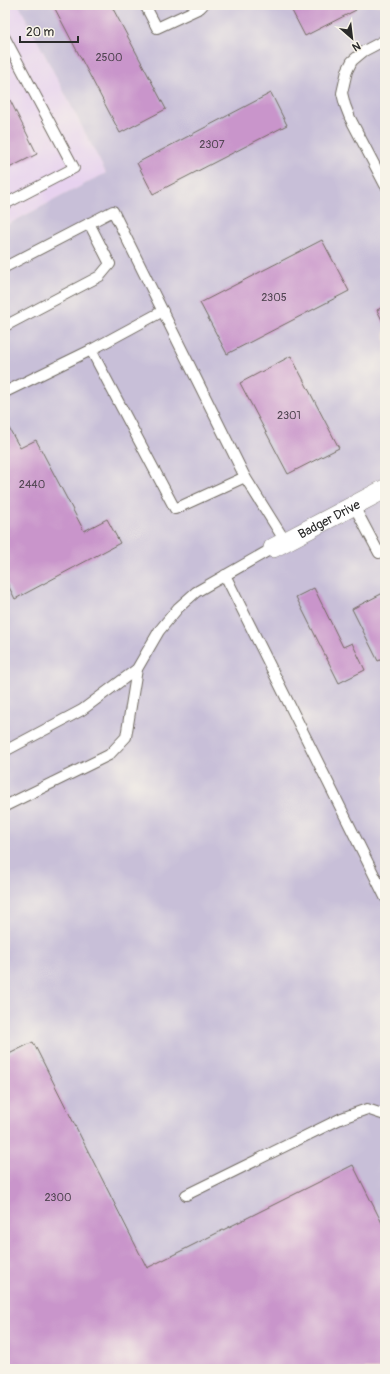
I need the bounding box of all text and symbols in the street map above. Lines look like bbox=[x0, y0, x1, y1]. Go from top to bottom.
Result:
scale bar bbox=[20, 18, 78, 44]
north arrow bbox=[332, 18, 372, 58]
text: 20 m bbox=[26, 25, 55, 40]
text: N bbox=[350, 39, 363, 54]
house number: 2500 bbox=[95, 51, 123, 64]
house number: 2307 bbox=[199, 138, 225, 151]
house number: 2305 bbox=[261, 291, 287, 304]
house number: 2301 bbox=[277, 409, 301, 422]
house number: 2440 bbox=[19, 478, 45, 491]
street label: Badger Drive bbox=[295, 496, 364, 542]
house number: 2300 bbox=[45, 1191, 71, 1204]

